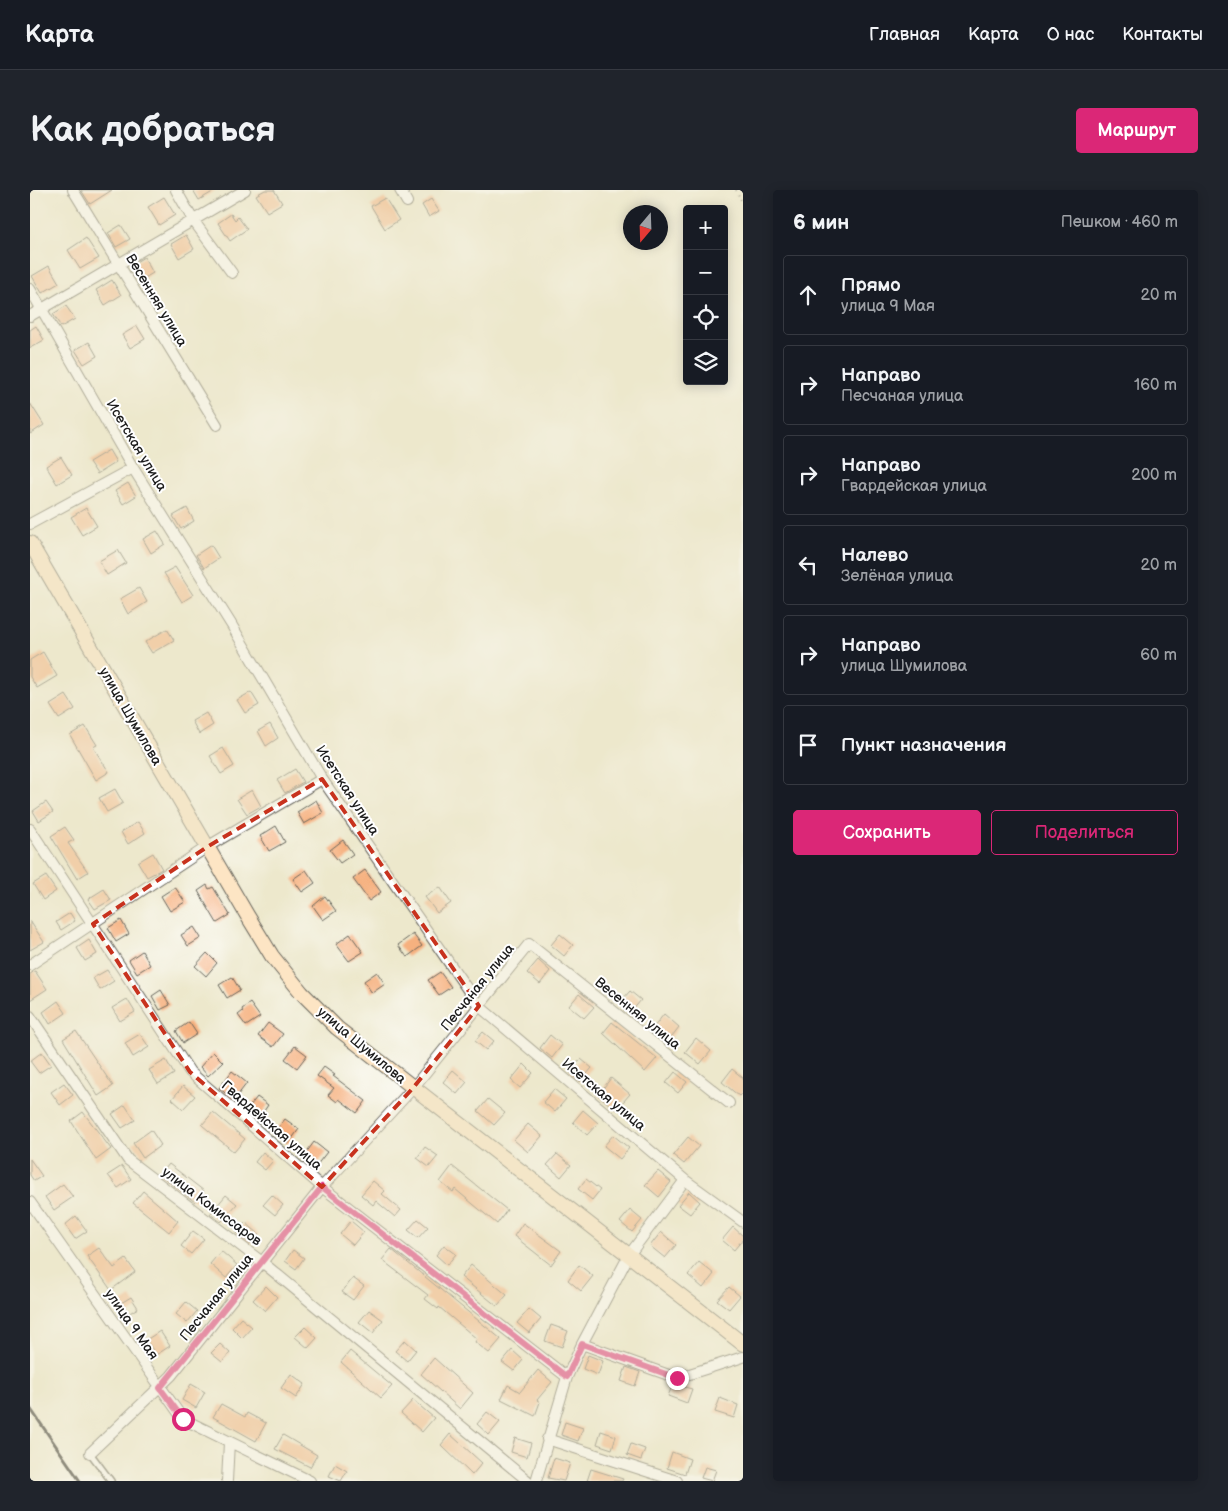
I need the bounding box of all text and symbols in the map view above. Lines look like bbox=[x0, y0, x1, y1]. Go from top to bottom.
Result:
text: Карта bbox=[25, 20, 94, 49]
text: Главная bbox=[869, 24, 940, 45]
text: Карта bbox=[968, 24, 1019, 45]
text: О нас bbox=[1047, 24, 1094, 45]
text: Контакты bbox=[1122, 24, 1203, 45]
button: Маршрут bbox=[1076, 108, 1198, 153]
text: Как добраться bbox=[30, 109, 276, 152]
north arrow bbox=[623, 205, 668, 250]
map controls bbox=[683, 205, 728, 385]
button: + bbox=[683, 205, 728, 250]
text: 6 мин bbox=[793, 210, 849, 235]
text: Пешком · 460 m bbox=[1061, 213, 1178, 232]
button: − bbox=[683, 250, 728, 295]
street label: Весенняя улица bbox=[122, 251, 191, 350]
text: Прямо bbox=[841, 274, 901, 297]
icon: ahead bbox=[794, 281, 822, 309]
text: 20 m bbox=[1141, 286, 1177, 305]
button: locate bbox=[683, 295, 728, 340]
text: улица 9 Мая bbox=[841, 297, 935, 316]
button: layers bbox=[683, 340, 728, 385]
text: Направо bbox=[841, 364, 921, 387]
icon: right bbox=[794, 371, 822, 399]
text: 160 m bbox=[1134, 376, 1177, 395]
text: Песчаная улица bbox=[841, 387, 963, 406]
street label: Исетская улица bbox=[103, 396, 171, 495]
text: Направо bbox=[841, 454, 921, 477]
icon: right bbox=[794, 461, 822, 489]
text: 200 m bbox=[1131, 466, 1177, 485]
text: Гвардейская улица bbox=[841, 477, 987, 496]
text: Налево bbox=[841, 544, 908, 567]
icon: left bbox=[794, 551, 822, 579]
text: 20 m bbox=[1141, 556, 1177, 575]
text: Зелёная улица bbox=[841, 567, 953, 586]
text: Направо bbox=[841, 634, 921, 657]
icon: right bbox=[794, 641, 822, 669]
text: 60 m bbox=[1140, 646, 1177, 665]
text: улица Шумилова bbox=[841, 657, 967, 676]
street label: улица Шумилова bbox=[96, 664, 166, 769]
icon: arrive bbox=[794, 731, 822, 759]
text: Пункт назначения bbox=[841, 734, 1006, 757]
street label: Исетская улица bbox=[312, 742, 383, 839]
button: Сохранить bbox=[793, 810, 981, 855]
button: Поделиться bbox=[991, 810, 1178, 855]
street label: Песчаная улица bbox=[437, 940, 518, 1034]
street label: Весенняя улица bbox=[591, 974, 685, 1054]
street label: улица Шумилова bbox=[314, 1003, 410, 1088]
street label: Исетская улица bbox=[558, 1054, 649, 1135]
street label: Гвардейская улица bbox=[218, 1077, 326, 1174]
street label: улица Комиссаров bbox=[158, 1163, 265, 1250]
street label: Песчаная улица bbox=[176, 1250, 257, 1344]
street label: улица 9 Мая bbox=[101, 1286, 162, 1363]
route end bbox=[666, 1367, 689, 1390]
route start bbox=[172, 1408, 195, 1431]

